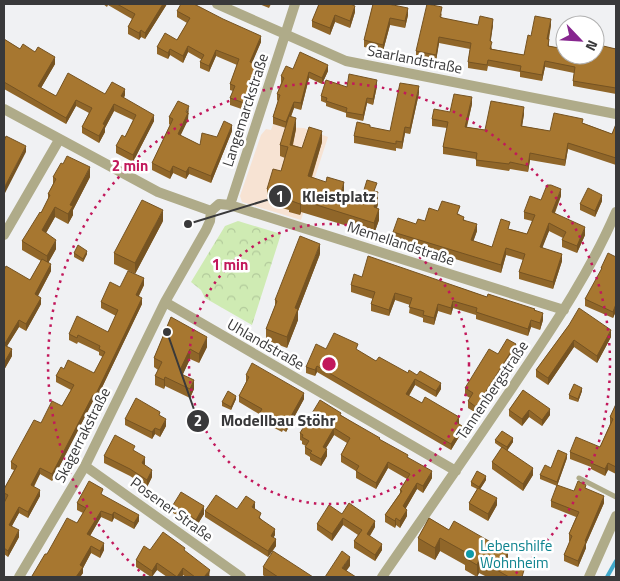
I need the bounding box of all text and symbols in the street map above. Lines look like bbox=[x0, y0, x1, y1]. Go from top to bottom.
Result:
north arrow bbox=[555, 15, 605, 65]
text: N bbox=[581, 37, 604, 55]
street label: Saarlandstraße bbox=[365, 39, 465, 79]
street label: Langemarckstraße bbox=[216, 50, 274, 170]
text: 2 min bbox=[112, 154, 148, 177]
callout: Kleistplatz bbox=[267, 181, 386, 212]
text: Kleistplatz bbox=[302, 184, 376, 208]
text: 1 bbox=[276, 185, 284, 208]
street label: Memellandstraße bbox=[344, 215, 458, 271]
text: 1 min bbox=[212, 253, 248, 276]
street label: Uhlandstraße bbox=[223, 313, 309, 375]
street label: Tannenbergstraße bbox=[450, 336, 534, 444]
centre of rings bbox=[320, 355, 338, 373]
street label: Skagerrakstraße bbox=[48, 383, 116, 487]
callout: Modellbau Stöhr bbox=[186, 405, 346, 436]
text: Modellbau Stöhr bbox=[221, 408, 335, 432]
text: 2 bbox=[194, 409, 202, 432]
street label: Posener Straße bbox=[126, 471, 218, 547]
place label: Lebenshilfe Wohnheim bbox=[480, 534, 552, 574]
marker: Lebenshilfe Wohnheim bbox=[464, 548, 476, 560]

